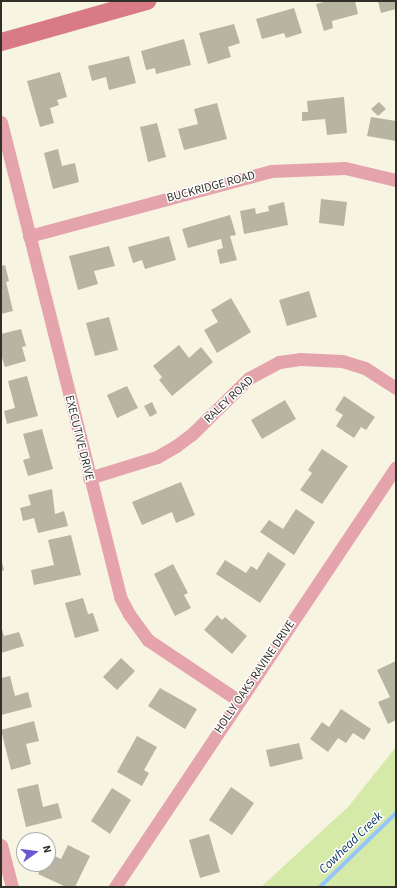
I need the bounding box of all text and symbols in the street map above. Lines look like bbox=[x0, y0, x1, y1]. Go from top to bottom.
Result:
street label: BUCKRIDGE ROAD bbox=[165, 168, 257, 206]
street label: RALEY ROAD bbox=[201, 374, 257, 426]
street label: EXECUTIVE DRIVE bbox=[61, 394, 97, 482]
street label: HOLLY OAKS RAVINE DRIVE bbox=[212, 618, 298, 736]
water label: Cowhead Creek bbox=[316, 809, 386, 877]
north arrow bbox=[16, 832, 56, 872]
text: N bbox=[39, 844, 55, 855]

